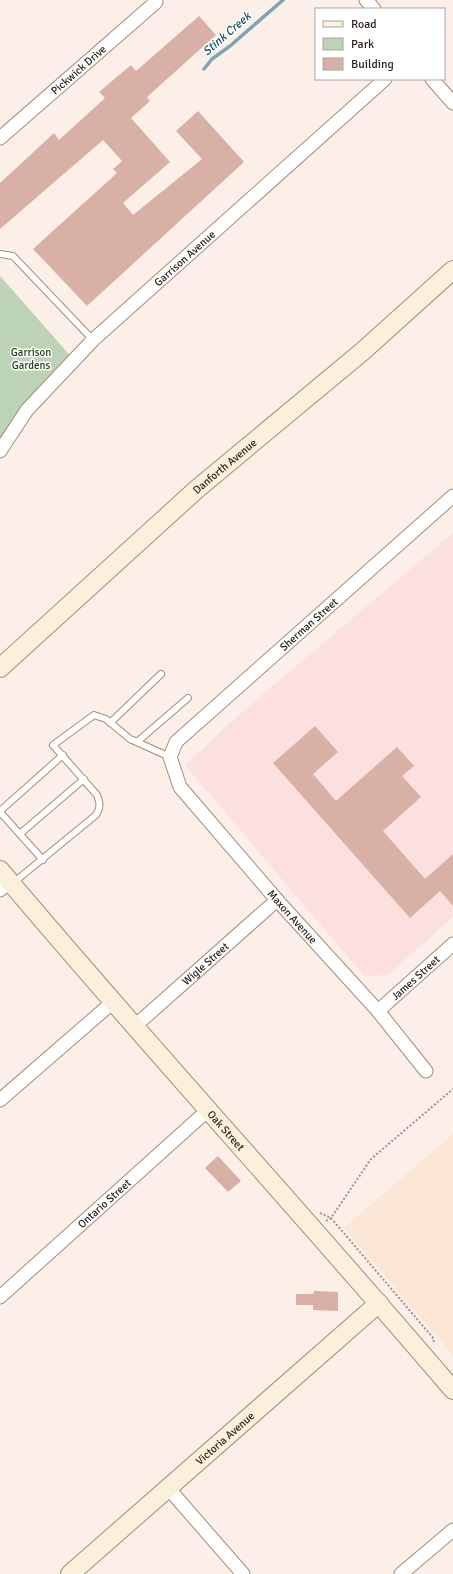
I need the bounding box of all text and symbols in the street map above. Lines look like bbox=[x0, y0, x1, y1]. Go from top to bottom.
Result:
water label: Stink Creek bbox=[200, 8, 255, 59]
legend bbox=[315, 8, 445, 80]
text: Road bbox=[351, 17, 377, 32]
text: Park bbox=[351, 37, 374, 52]
street label: Pickwick Drive bbox=[48, 42, 109, 97]
text: Building bbox=[351, 57, 394, 72]
street label: Garrison Avenue bbox=[151, 228, 218, 289]
park label: Garrison Gardens bbox=[11, 346, 51, 372]
street label: Danforth Avenue bbox=[190, 436, 259, 496]
street label: Sherman Street bbox=[277, 595, 340, 653]
street label: Maxon Avenue bbox=[264, 887, 320, 947]
street label: Wigle Street bbox=[179, 939, 231, 988]
street label: James Street bbox=[388, 953, 442, 1003]
street label: Oak Street bbox=[205, 1108, 248, 1153]
street label: Ontario Street bbox=[75, 1176, 133, 1231]
street label: Victoria Avenue bbox=[193, 1409, 257, 1467]

